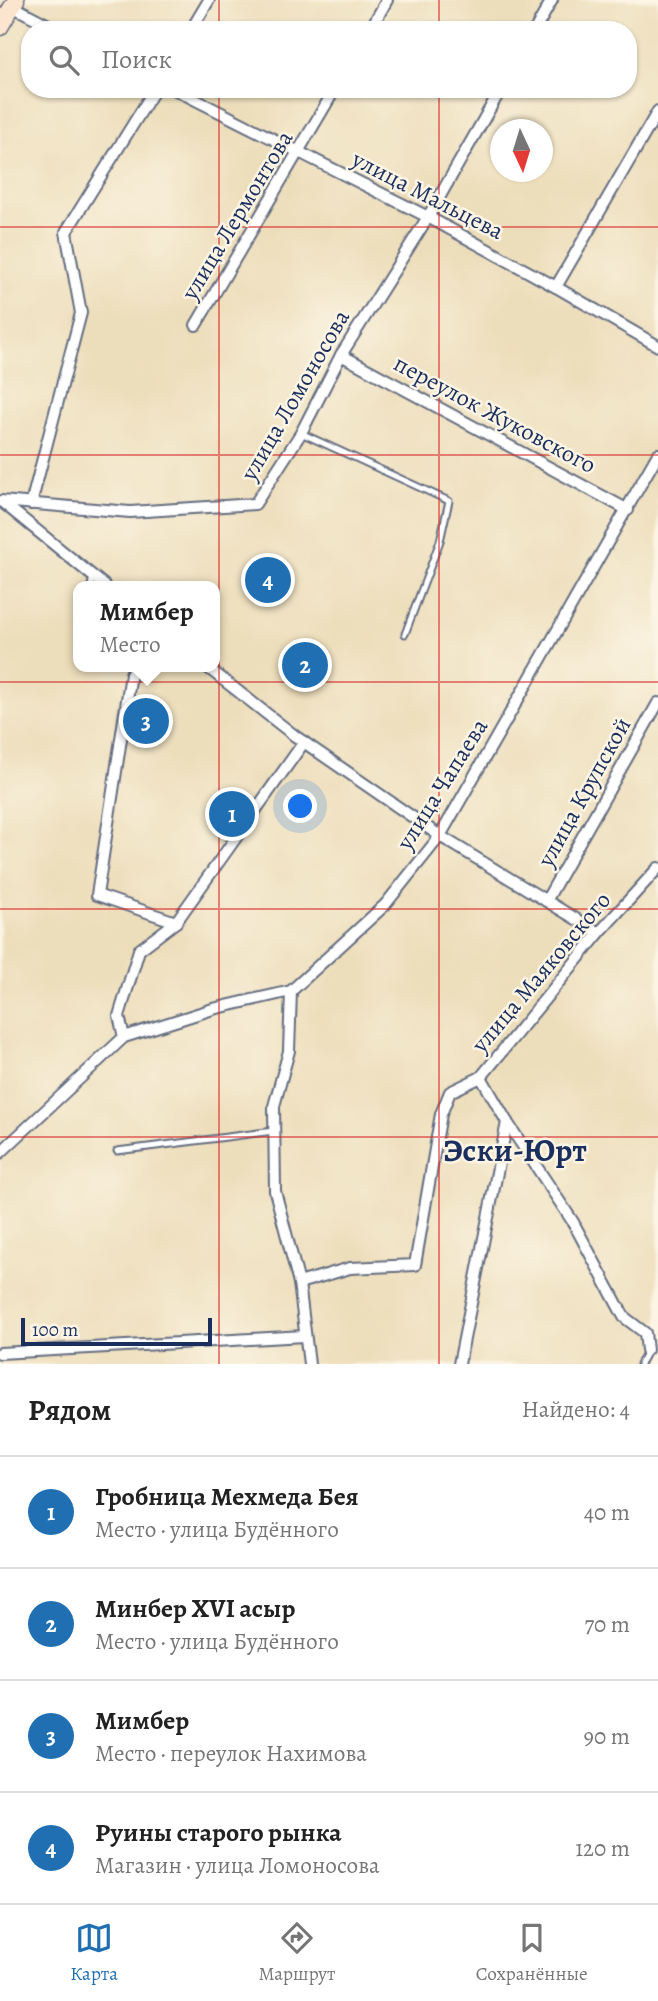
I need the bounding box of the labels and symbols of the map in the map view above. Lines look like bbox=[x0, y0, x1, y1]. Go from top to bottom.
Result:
north arrow bbox=[490, 119, 553, 182]
street label: улица Лермонтова bbox=[173, 124, 300, 306]
street label: улица Мальцева bbox=[346, 143, 509, 247]
street label: улица Ломоносова bbox=[233, 304, 357, 487]
street label: переулок Жуковского bbox=[388, 347, 602, 481]
pin: 4 bbox=[245, 554, 291, 606]
pin: 2 bbox=[282, 639, 328, 691]
pin: 3 bbox=[123, 695, 169, 747]
street label: улица Чапаева bbox=[388, 712, 495, 857]
street label: улица Крупской bbox=[529, 712, 638, 873]
pin: 1 bbox=[209, 788, 255, 840]
your location bbox=[283, 789, 317, 823]
street label: улица Маяковского bbox=[464, 885, 618, 1060]
district label: Эски-Юрт bbox=[443, 1128, 587, 1172]
scale bar bbox=[21, 1315, 212, 1347]

